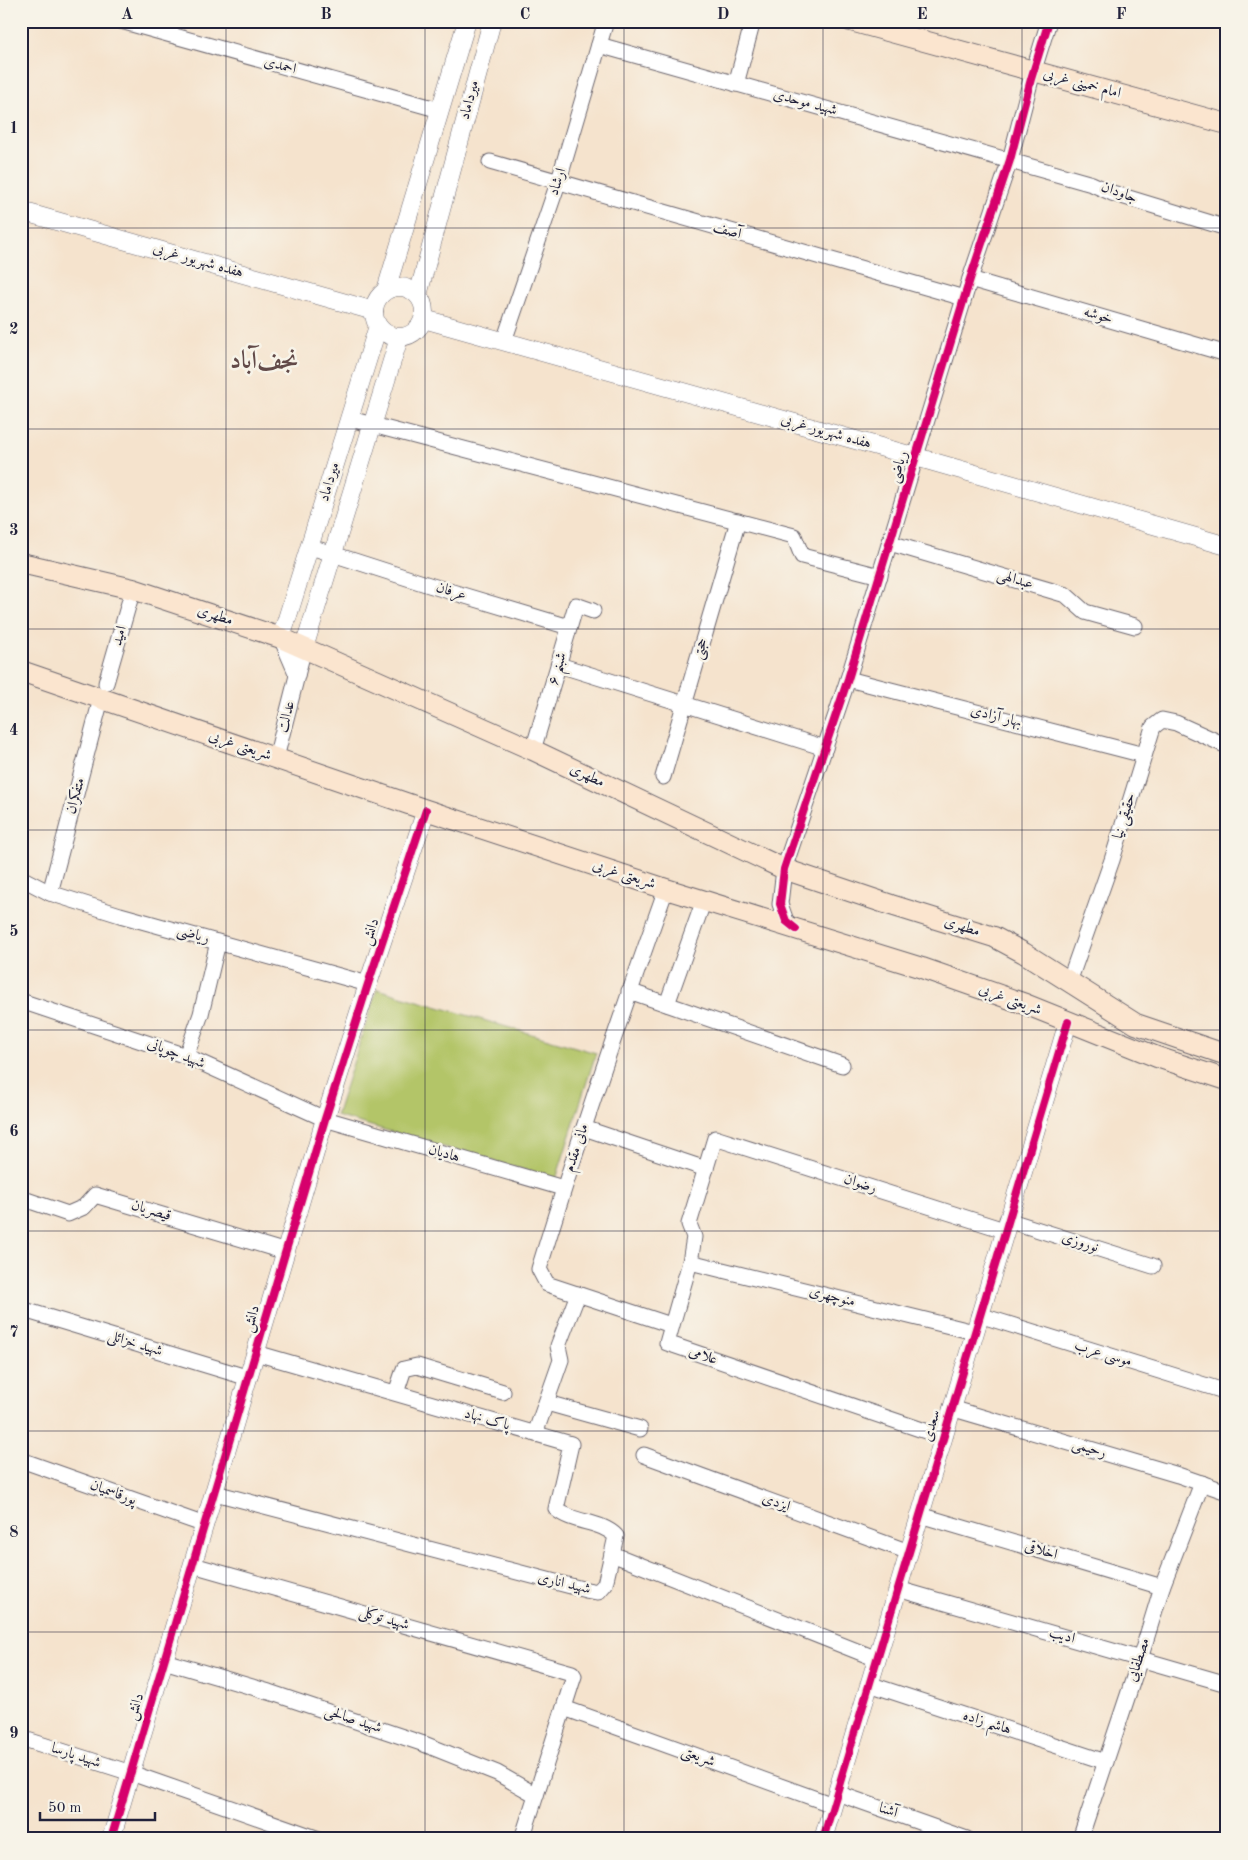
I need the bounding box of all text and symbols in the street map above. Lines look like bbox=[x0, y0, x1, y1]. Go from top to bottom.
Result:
text: A bbox=[121, 7, 133, 23]
text: B bbox=[320, 7, 332, 23]
text: C bbox=[520, 7, 530, 23]
text: D bbox=[717, 7, 729, 23]
text: E bbox=[916, 7, 928, 23]
text: F bbox=[1116, 7, 1127, 23]
street label: احمدی bbox=[262, 55, 298, 77]
street label: امام خمینی غربی bbox=[1040, 66, 1122, 105]
street label: میرداماد bbox=[458, 79, 482, 121]
street label: شهید موحدی bbox=[771, 87, 839, 120]
text: 1 bbox=[9, 121, 19, 137]
street label: ارشاد bbox=[547, 166, 569, 198]
street label: جاودان bbox=[1099, 180, 1139, 206]
street label: آصف bbox=[711, 217, 745, 243]
street label: هفده شهریور غربی bbox=[151, 241, 245, 283]
street label: خوشه bbox=[1082, 305, 1114, 327]
text: 2 bbox=[9, 322, 19, 338]
district label: نجف‌آباد bbox=[230, 344, 298, 375]
street label: هفده شهریور غربی bbox=[779, 412, 873, 454]
street label: ریاضی bbox=[887, 449, 913, 486]
street label: میرداماد bbox=[317, 461, 343, 503]
text: 3 bbox=[9, 523, 19, 539]
street label: عبدالهی bbox=[995, 567, 1035, 594]
street label: عرفان bbox=[434, 580, 468, 606]
street label: مطهری bbox=[195, 603, 235, 630]
street label: امید bbox=[110, 624, 130, 648]
street label: حجتی bbox=[691, 637, 713, 662]
street label: شبنم ۶ bbox=[546, 651, 576, 689]
street label: عدالت bbox=[276, 699, 298, 734]
street label: بهار آزادی bbox=[969, 700, 1024, 732]
text: 4 bbox=[9, 723, 19, 739]
street label: شریعتی غربی bbox=[206, 728, 273, 766]
street label: مطهری bbox=[567, 761, 607, 791]
street label: متفکران bbox=[63, 776, 89, 816]
street label: حقیقی نیا bbox=[1111, 791, 1141, 841]
street label: شریعتی غربی bbox=[590, 858, 657, 894]
street label: مطهری bbox=[942, 914, 982, 941]
street label: دانش bbox=[359, 916, 384, 948]
street label: ریاضی bbox=[174, 923, 211, 949]
text: 5 bbox=[9, 924, 19, 940]
street label: شریعتی غربی bbox=[976, 982, 1043, 1020]
street label: شهید چوپانی bbox=[144, 1036, 207, 1074]
street label: مانی مقدم bbox=[562, 1122, 596, 1175]
text: 6 bbox=[9, 1124, 19, 1140]
street label: هادیان bbox=[427, 1142, 461, 1166]
street label: رضوان bbox=[842, 1172, 878, 1196]
street label: قیصریان bbox=[129, 1198, 173, 1225]
street label: نوروزی bbox=[1060, 1230, 1100, 1256]
street label: منوچهری bbox=[807, 1284, 857, 1311]
street label: دانش bbox=[241, 1304, 264, 1335]
text: 7 bbox=[9, 1325, 19, 1341]
street label: شهید خزائلی bbox=[105, 1329, 164, 1361]
street label: موسی عرب bbox=[1072, 1338, 1134, 1372]
street label: علامی bbox=[687, 1344, 719, 1368]
street label: پاک نهاد bbox=[462, 1405, 513, 1436]
street label: سعدی bbox=[920, 1408, 944, 1444]
street label: رحیمی bbox=[1069, 1437, 1108, 1463]
street label: پورقاسمیان bbox=[87, 1478, 139, 1511]
street label: ایزدی bbox=[760, 1491, 792, 1515]
text: 8 bbox=[9, 1525, 19, 1541]
street label: اخلاقی bbox=[1023, 1538, 1059, 1563]
street label: شهید اناری bbox=[536, 1571, 592, 1598]
street label: شهید توکلی bbox=[357, 1604, 411, 1635]
street label: ادیب bbox=[1047, 1625, 1077, 1648]
street label: مصطفایی bbox=[1125, 1636, 1154, 1684]
street label: دانش bbox=[125, 1692, 148, 1723]
street label: شهید صالحی bbox=[322, 1704, 383, 1738]
street label: هاشم زاده bbox=[959, 1708, 1013, 1743]
text: 9 bbox=[9, 1726, 19, 1742]
street label: شهید پارسا bbox=[49, 1741, 103, 1773]
street label: شریعتی bbox=[679, 1744, 717, 1772]
scale bar bbox=[40, 1790, 155, 1822]
street label: آشنا bbox=[877, 1798, 902, 1822]
text: 50 m bbox=[48, 1801, 82, 1816]

